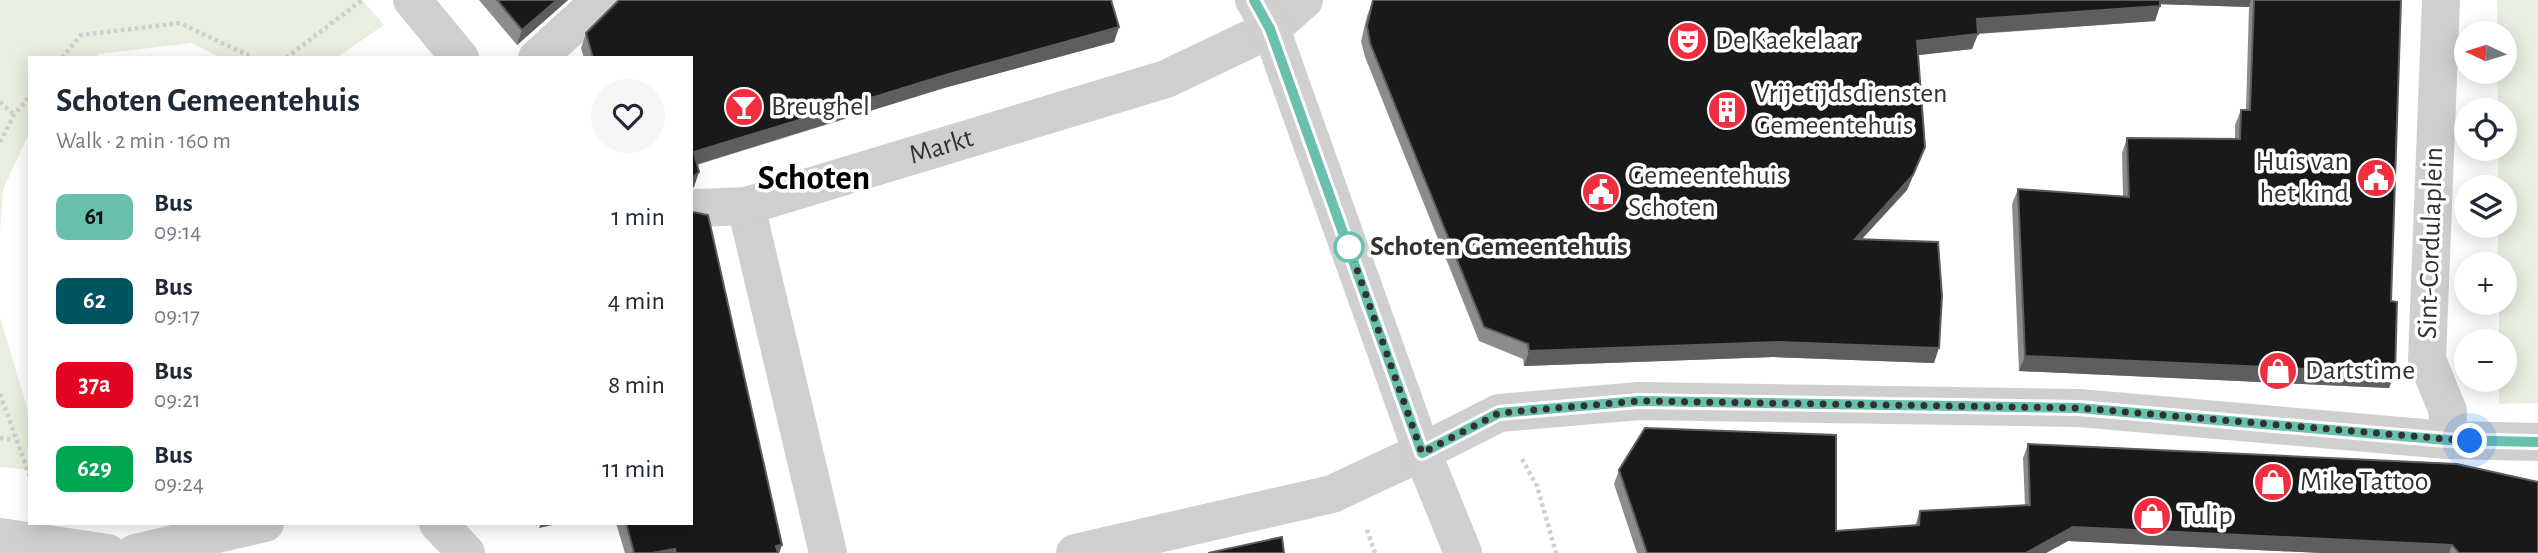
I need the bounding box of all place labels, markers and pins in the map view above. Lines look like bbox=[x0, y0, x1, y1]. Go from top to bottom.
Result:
theatre icon: De Kaekelaar bbox=[1667, 20, 1709, 62]
place label: De Kaekelaar bbox=[1715, 27, 1858, 55]
place label: Vrijetijdsdiensten Gemeentehuis bbox=[1754, 80, 1948, 140]
bar icon: Breughel bbox=[723, 86, 765, 128]
building icon: Vrijetijdsdiensten Gemeentehuis bbox=[1706, 89, 1748, 131]
place label: Breughel bbox=[771, 93, 870, 121]
place label: Huis van het kind bbox=[2256, 148, 2349, 208]
public building icon: Huis van het kind bbox=[2355, 157, 2397, 199]
place label: Gemeentehuis Schoten bbox=[1628, 162, 1787, 222]
public building icon: Gemeentehuis Schoten bbox=[1580, 171, 1622, 213]
marker: Schoten Gemeentehuis bbox=[1334, 232, 1364, 262]
place label: Schoten Gemeentehuis bbox=[1370, 233, 1628, 261]
shop icon: Dartstime bbox=[2257, 350, 2299, 392]
place label: Dartstime bbox=[2305, 357, 2415, 385]
shop icon: Mike Tattoo bbox=[2252, 461, 2294, 503]
place label: Mike Tattoo bbox=[2300, 468, 2429, 496]
shop icon: Tulip bbox=[2131, 495, 2173, 537]
place label: Tulip bbox=[2179, 502, 2233, 530]

